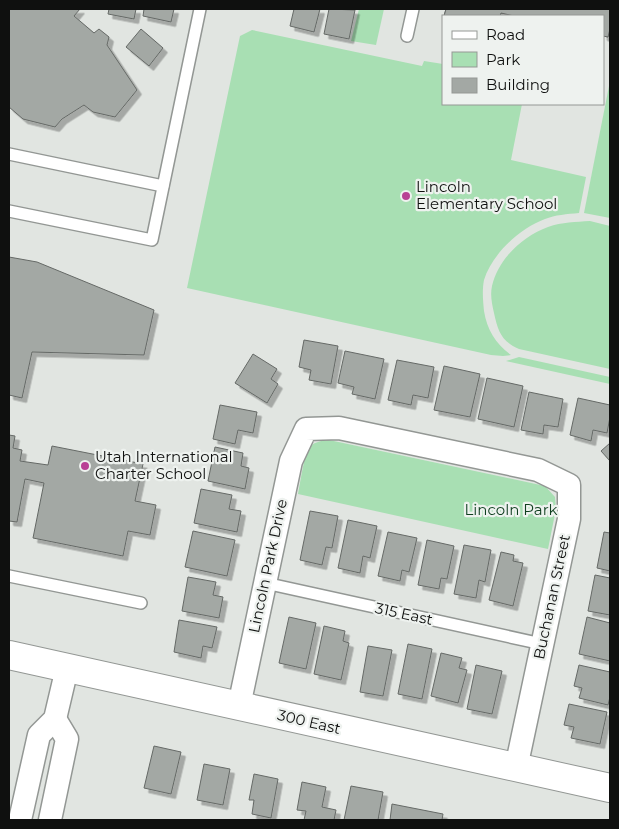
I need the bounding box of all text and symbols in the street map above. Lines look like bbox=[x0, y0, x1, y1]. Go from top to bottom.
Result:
legend bbox=[442, 15, 604, 105]
text: Road bbox=[486, 25, 525, 44]
text: Park bbox=[486, 50, 520, 69]
text: Building bbox=[486, 75, 550, 94]
place label: Lincoln Elementary School bbox=[416, 177, 557, 213]
marker: Lincoln Elementary School bbox=[400, 190, 412, 202]
place label: Utah International Charter School bbox=[95, 447, 233, 483]
marker: Utah International Charter School bbox=[79, 460, 91, 472]
street label: Lincoln Park Drive bbox=[244, 497, 291, 635]
park label: Lincoln Park bbox=[464, 500, 558, 519]
street label: Buchanan Street bbox=[529, 533, 574, 661]
street label: 315 East bbox=[374, 598, 435, 629]
street label: 300 East bbox=[276, 705, 343, 738]

